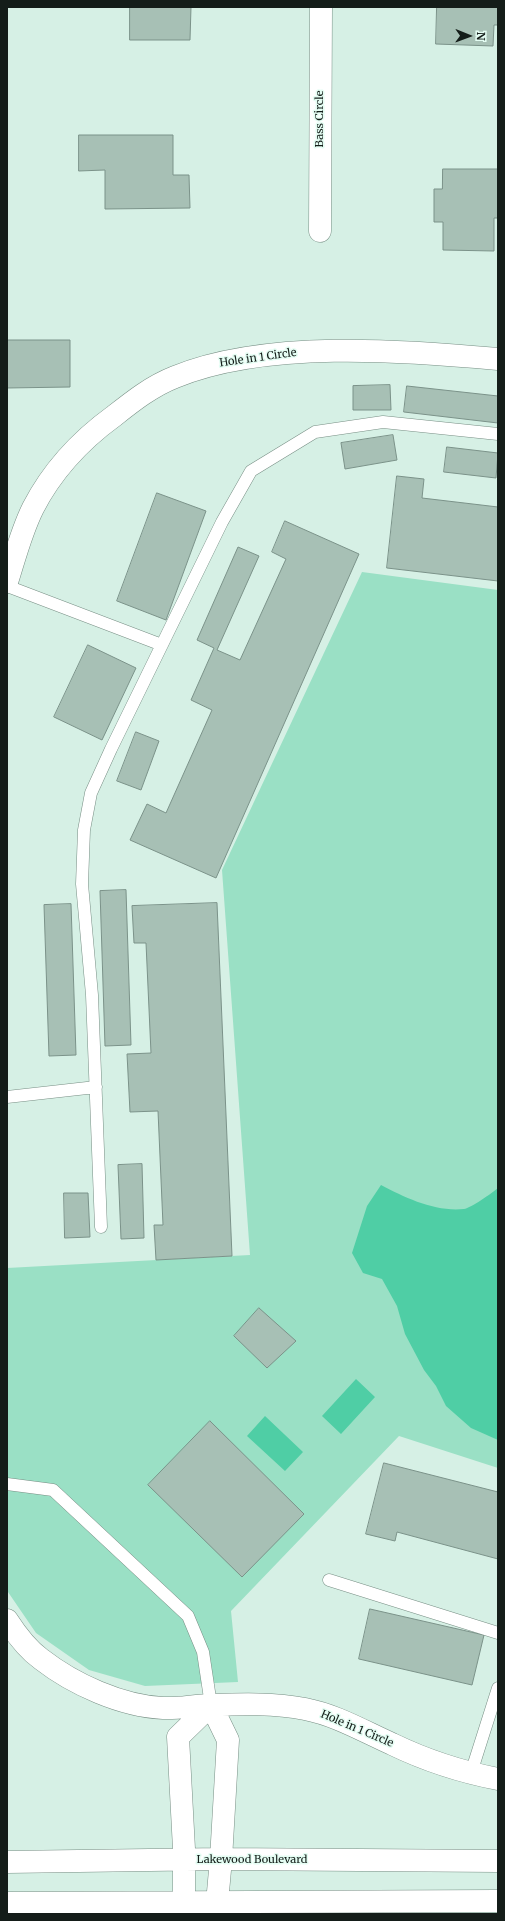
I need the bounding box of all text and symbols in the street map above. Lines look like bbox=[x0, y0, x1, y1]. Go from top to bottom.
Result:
north arrow bbox=[449, 16, 489, 56]
text: N bbox=[474, 32, 488, 41]
street label: Bass Circle bbox=[313, 91, 327, 147]
street label: Hole in 1 Circle bbox=[219, 346, 297, 370]
street label: Hole in 1 Circle bbox=[319, 1708, 395, 1750]
street label: Lakewood Boulevard bbox=[197, 1853, 307, 1867]

